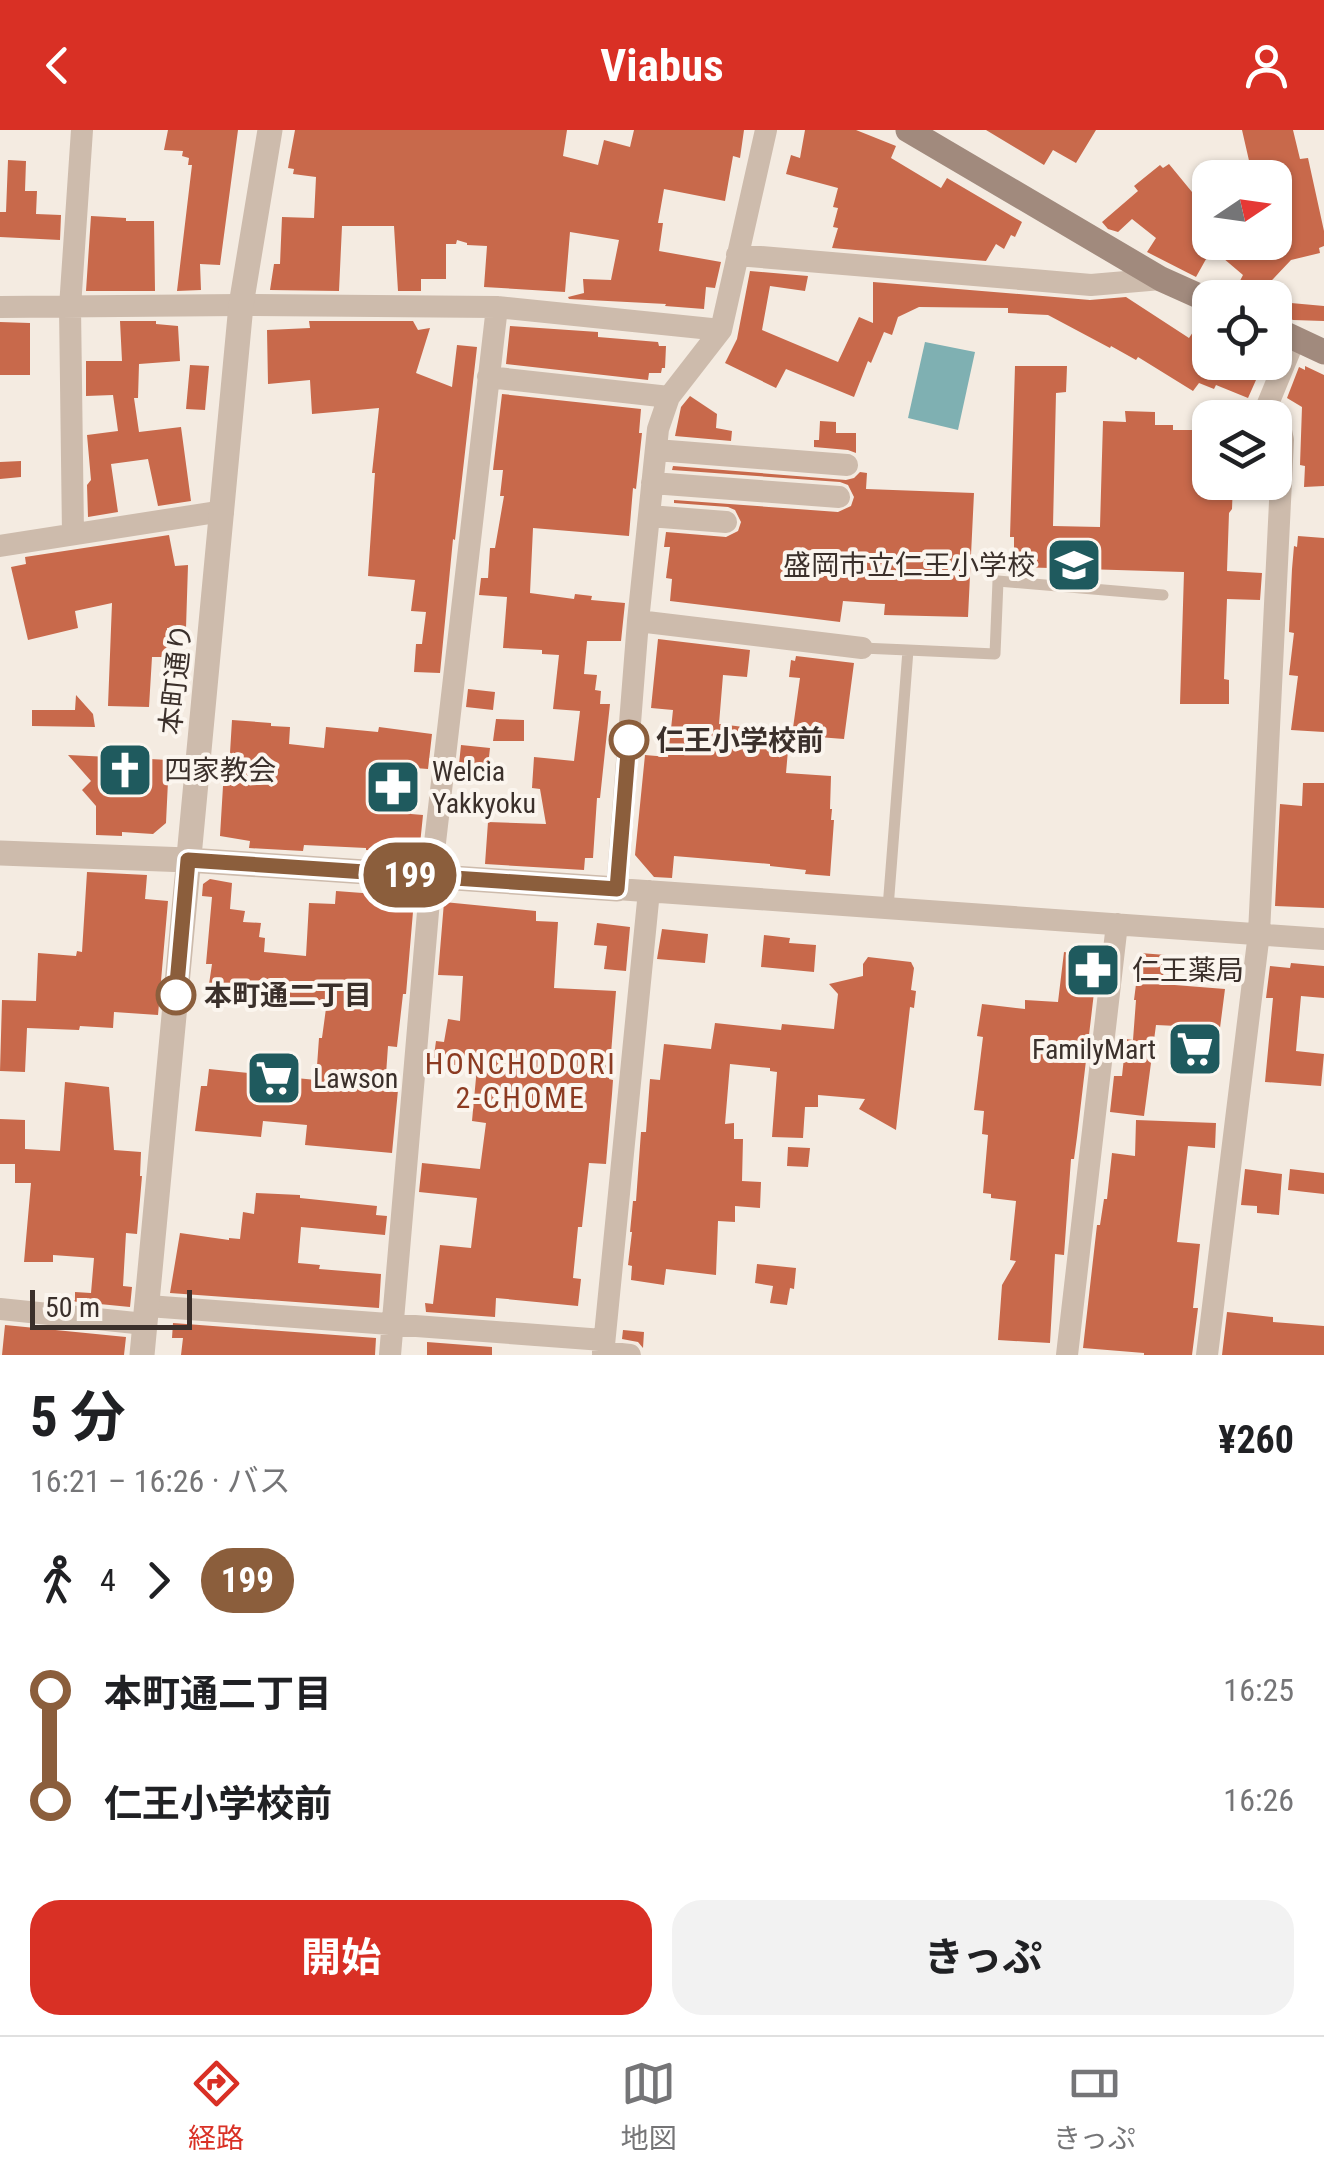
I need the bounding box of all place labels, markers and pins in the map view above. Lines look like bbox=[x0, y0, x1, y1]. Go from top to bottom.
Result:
school or university icon: 盛岡市立仁王小学校 bbox=[1044, 535, 1104, 595]
place label: 盛岡市立仁王小学校 bbox=[783, 549, 1035, 582]
marker: 仁王小学校前 bbox=[610, 721, 648, 759]
place label: 仁王小学校前 bbox=[656, 724, 824, 757]
church icon: 四家教会 bbox=[95, 740, 155, 800]
place label: 四家教会 bbox=[164, 754, 276, 787]
place label: Welcia Yakkyoku bbox=[432, 755, 536, 820]
pharmacy icon: Welcia Yakkyoku bbox=[363, 757, 423, 817]
pharmacy icon: 仁王薬局 bbox=[1063, 940, 1123, 1000]
place label: 仁王薬局 bbox=[1132, 954, 1244, 987]
marker: 本町通二丁目 bbox=[157, 976, 195, 1014]
place label: 本町通二丁目 bbox=[204, 979, 372, 1012]
supermarket icon: FamilyMart bbox=[1165, 1019, 1225, 1079]
place label: FamilyMart bbox=[1032, 1033, 1156, 1066]
supermarket icon: Lawson bbox=[244, 1048, 304, 1108]
place label: Lawson bbox=[313, 1062, 398, 1095]

